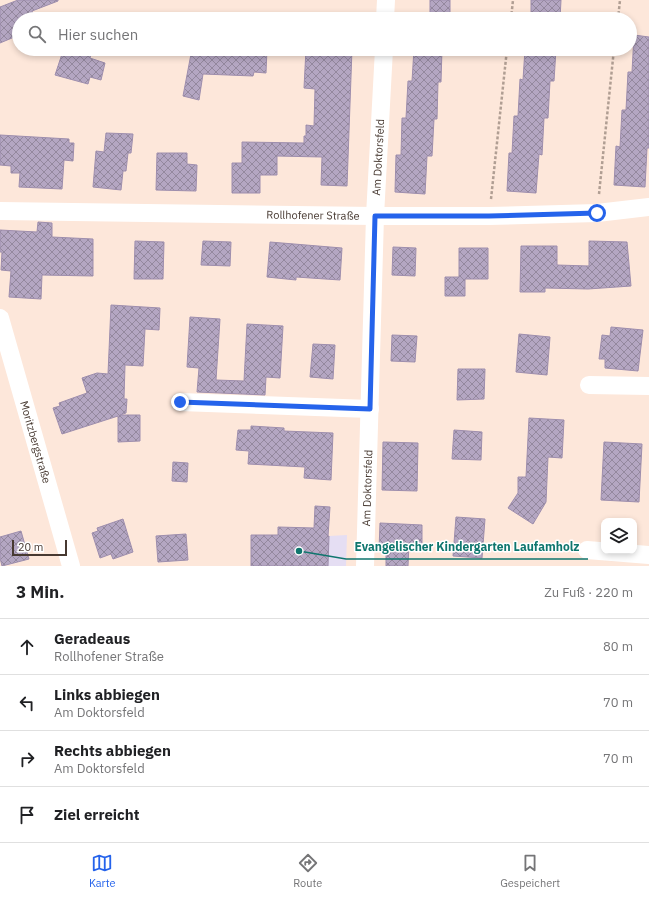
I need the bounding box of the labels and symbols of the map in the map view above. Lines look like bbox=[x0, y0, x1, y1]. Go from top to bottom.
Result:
street label: Am Doktorsfeld bbox=[369, 118, 387, 196]
route start bbox=[588, 204, 606, 222]
street label: Rollhofener Straße bbox=[266, 208, 360, 223]
route end bbox=[171, 393, 189, 411]
street label: Moritzbergstraße bbox=[17, 399, 54, 485]
street label: Am Doktorsfeld bbox=[359, 449, 375, 527]
callout: Evangelischer Kindergarten Laufamholz bbox=[346, 535, 588, 559]
scale bar bbox=[12, 538, 67, 557]
text: Evangelischer Kindergarten Laufamholz bbox=[354, 539, 580, 554]

